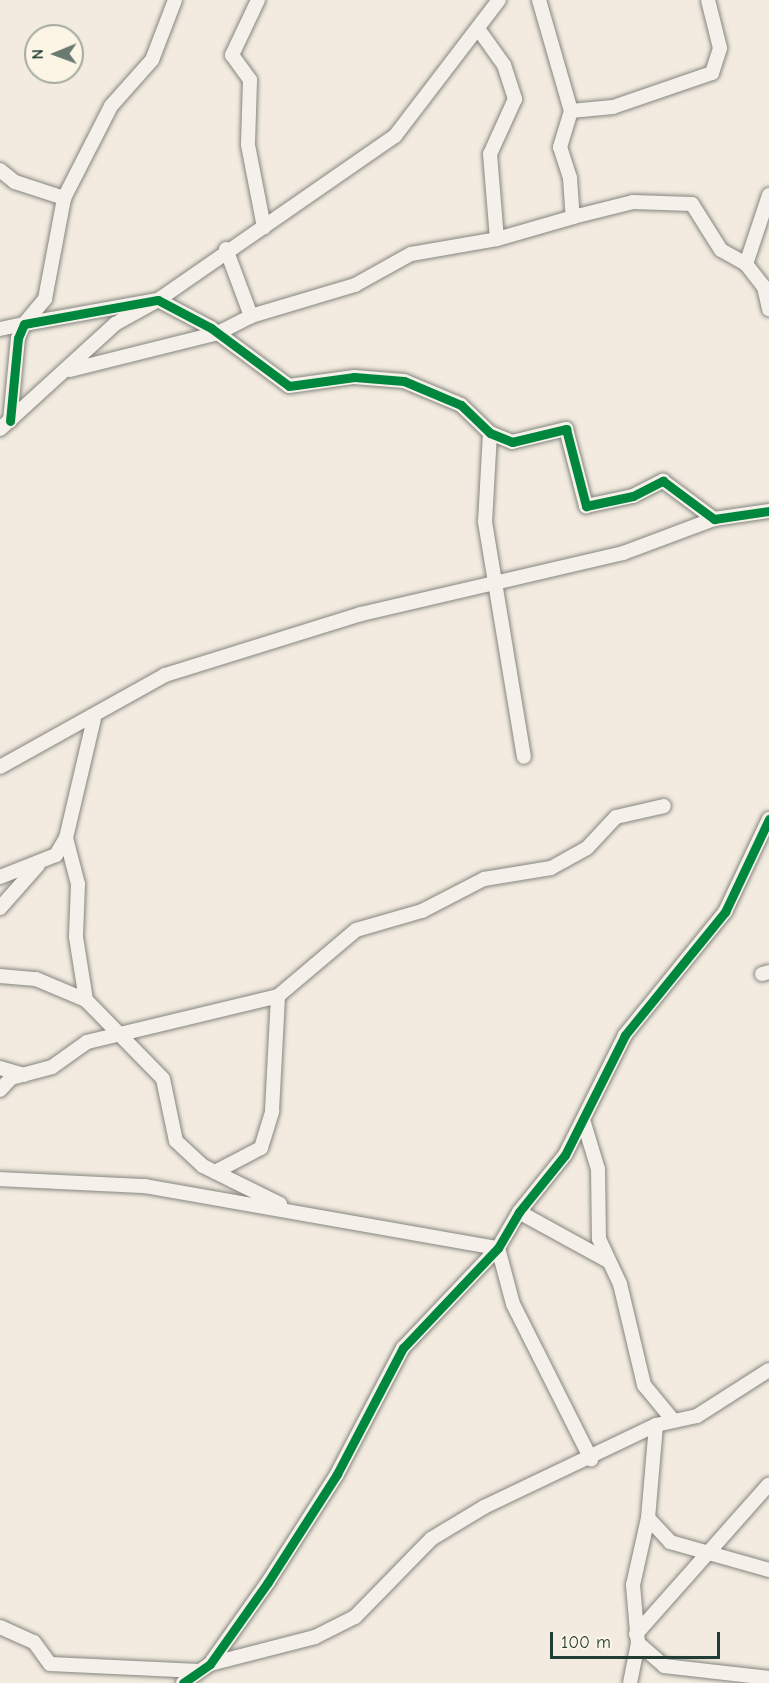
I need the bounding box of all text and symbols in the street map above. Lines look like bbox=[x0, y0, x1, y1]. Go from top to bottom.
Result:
north arrow bbox=[24, 24, 84, 84]
text: N bbox=[29, 49, 47, 60]
scale bar bbox=[553, 1620, 722, 1658]
text: 100 m bbox=[561, 1632, 611, 1653]

